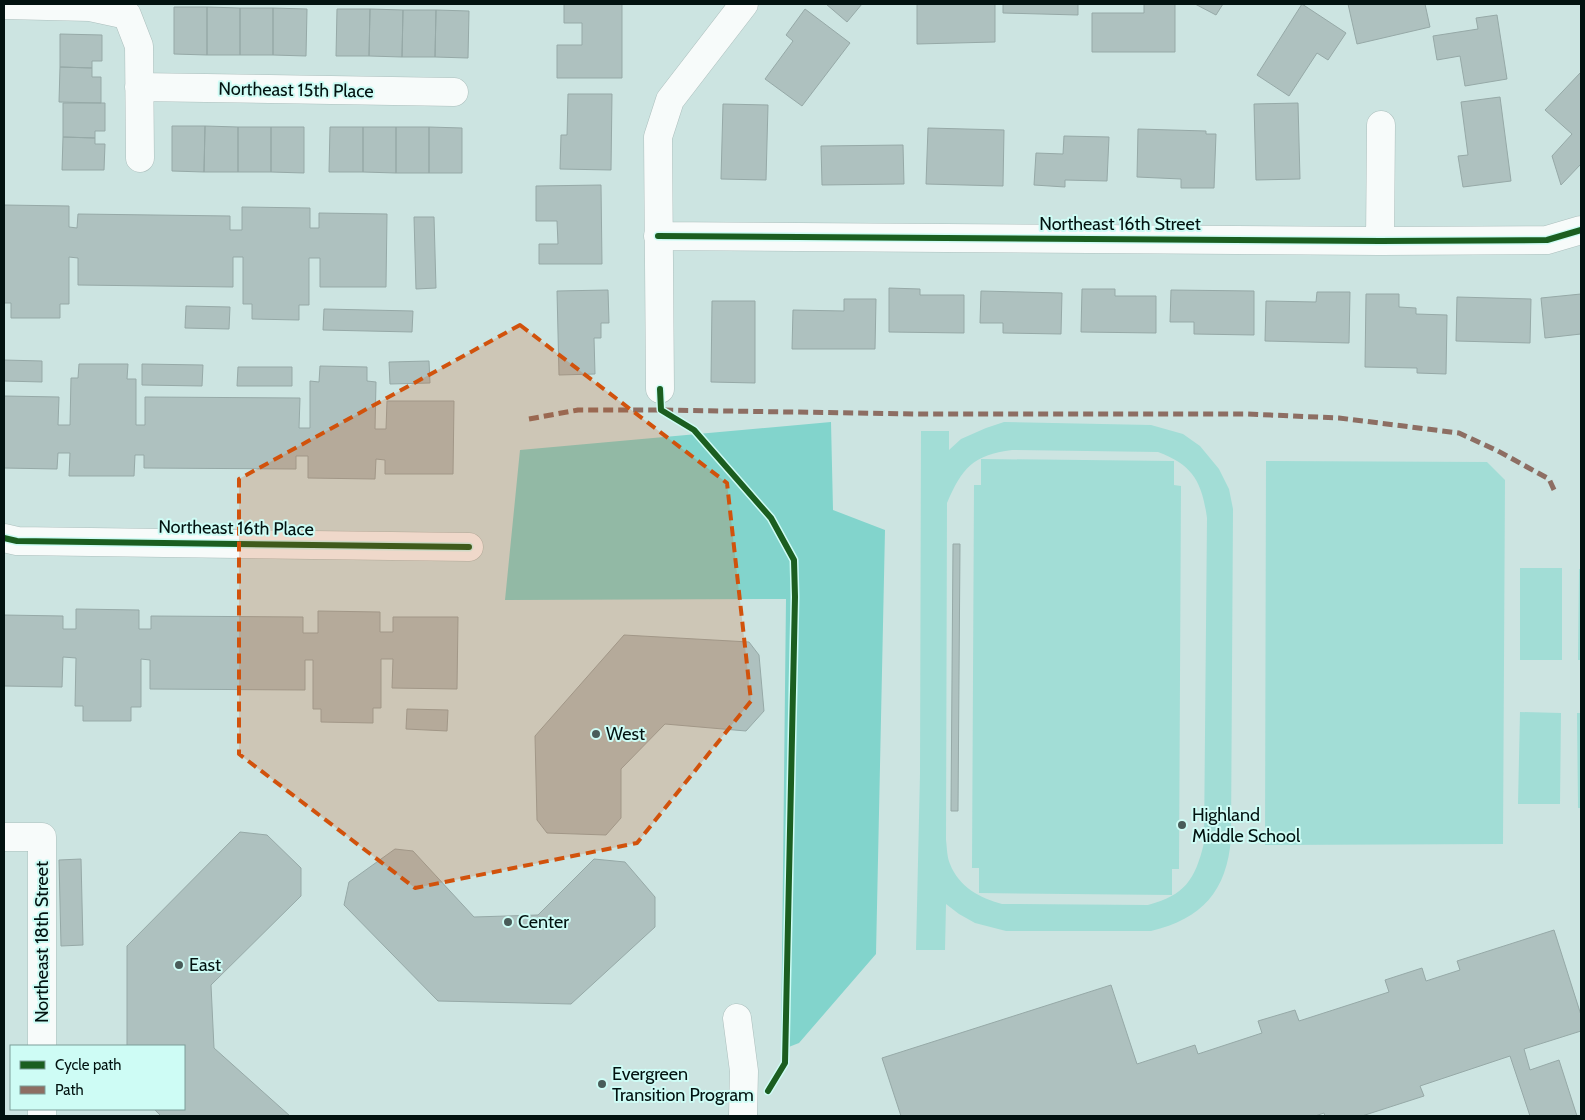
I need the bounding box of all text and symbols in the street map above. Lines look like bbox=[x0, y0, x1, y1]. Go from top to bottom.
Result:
street label: Northeast 15th Place bbox=[218, 78, 374, 102]
street label: Northeast 16th Street bbox=[1039, 213, 1201, 235]
street label: Northeast 16th Place bbox=[158, 516, 314, 540]
place label: West bbox=[606, 723, 645, 745]
marker: West bbox=[590, 728, 602, 740]
place label: Highland Middle School bbox=[1192, 804, 1301, 847]
marker: Highland Middle School bbox=[1176, 819, 1188, 831]
street label: Northeast 18th Street bbox=[31, 861, 53, 1023]
place label: Center bbox=[518, 911, 569, 933]
marker: Center bbox=[502, 916, 514, 928]
place label: East bbox=[189, 954, 221, 976]
marker: East bbox=[173, 959, 185, 971]
legend bbox=[10, 1045, 185, 1110]
text: Cycle path bbox=[55, 1056, 121, 1074]
place label: Evergreen Transition Program bbox=[612, 1063, 754, 1106]
marker: Evergreen Transition Program bbox=[596, 1078, 608, 1090]
text: Path bbox=[55, 1081, 84, 1099]

